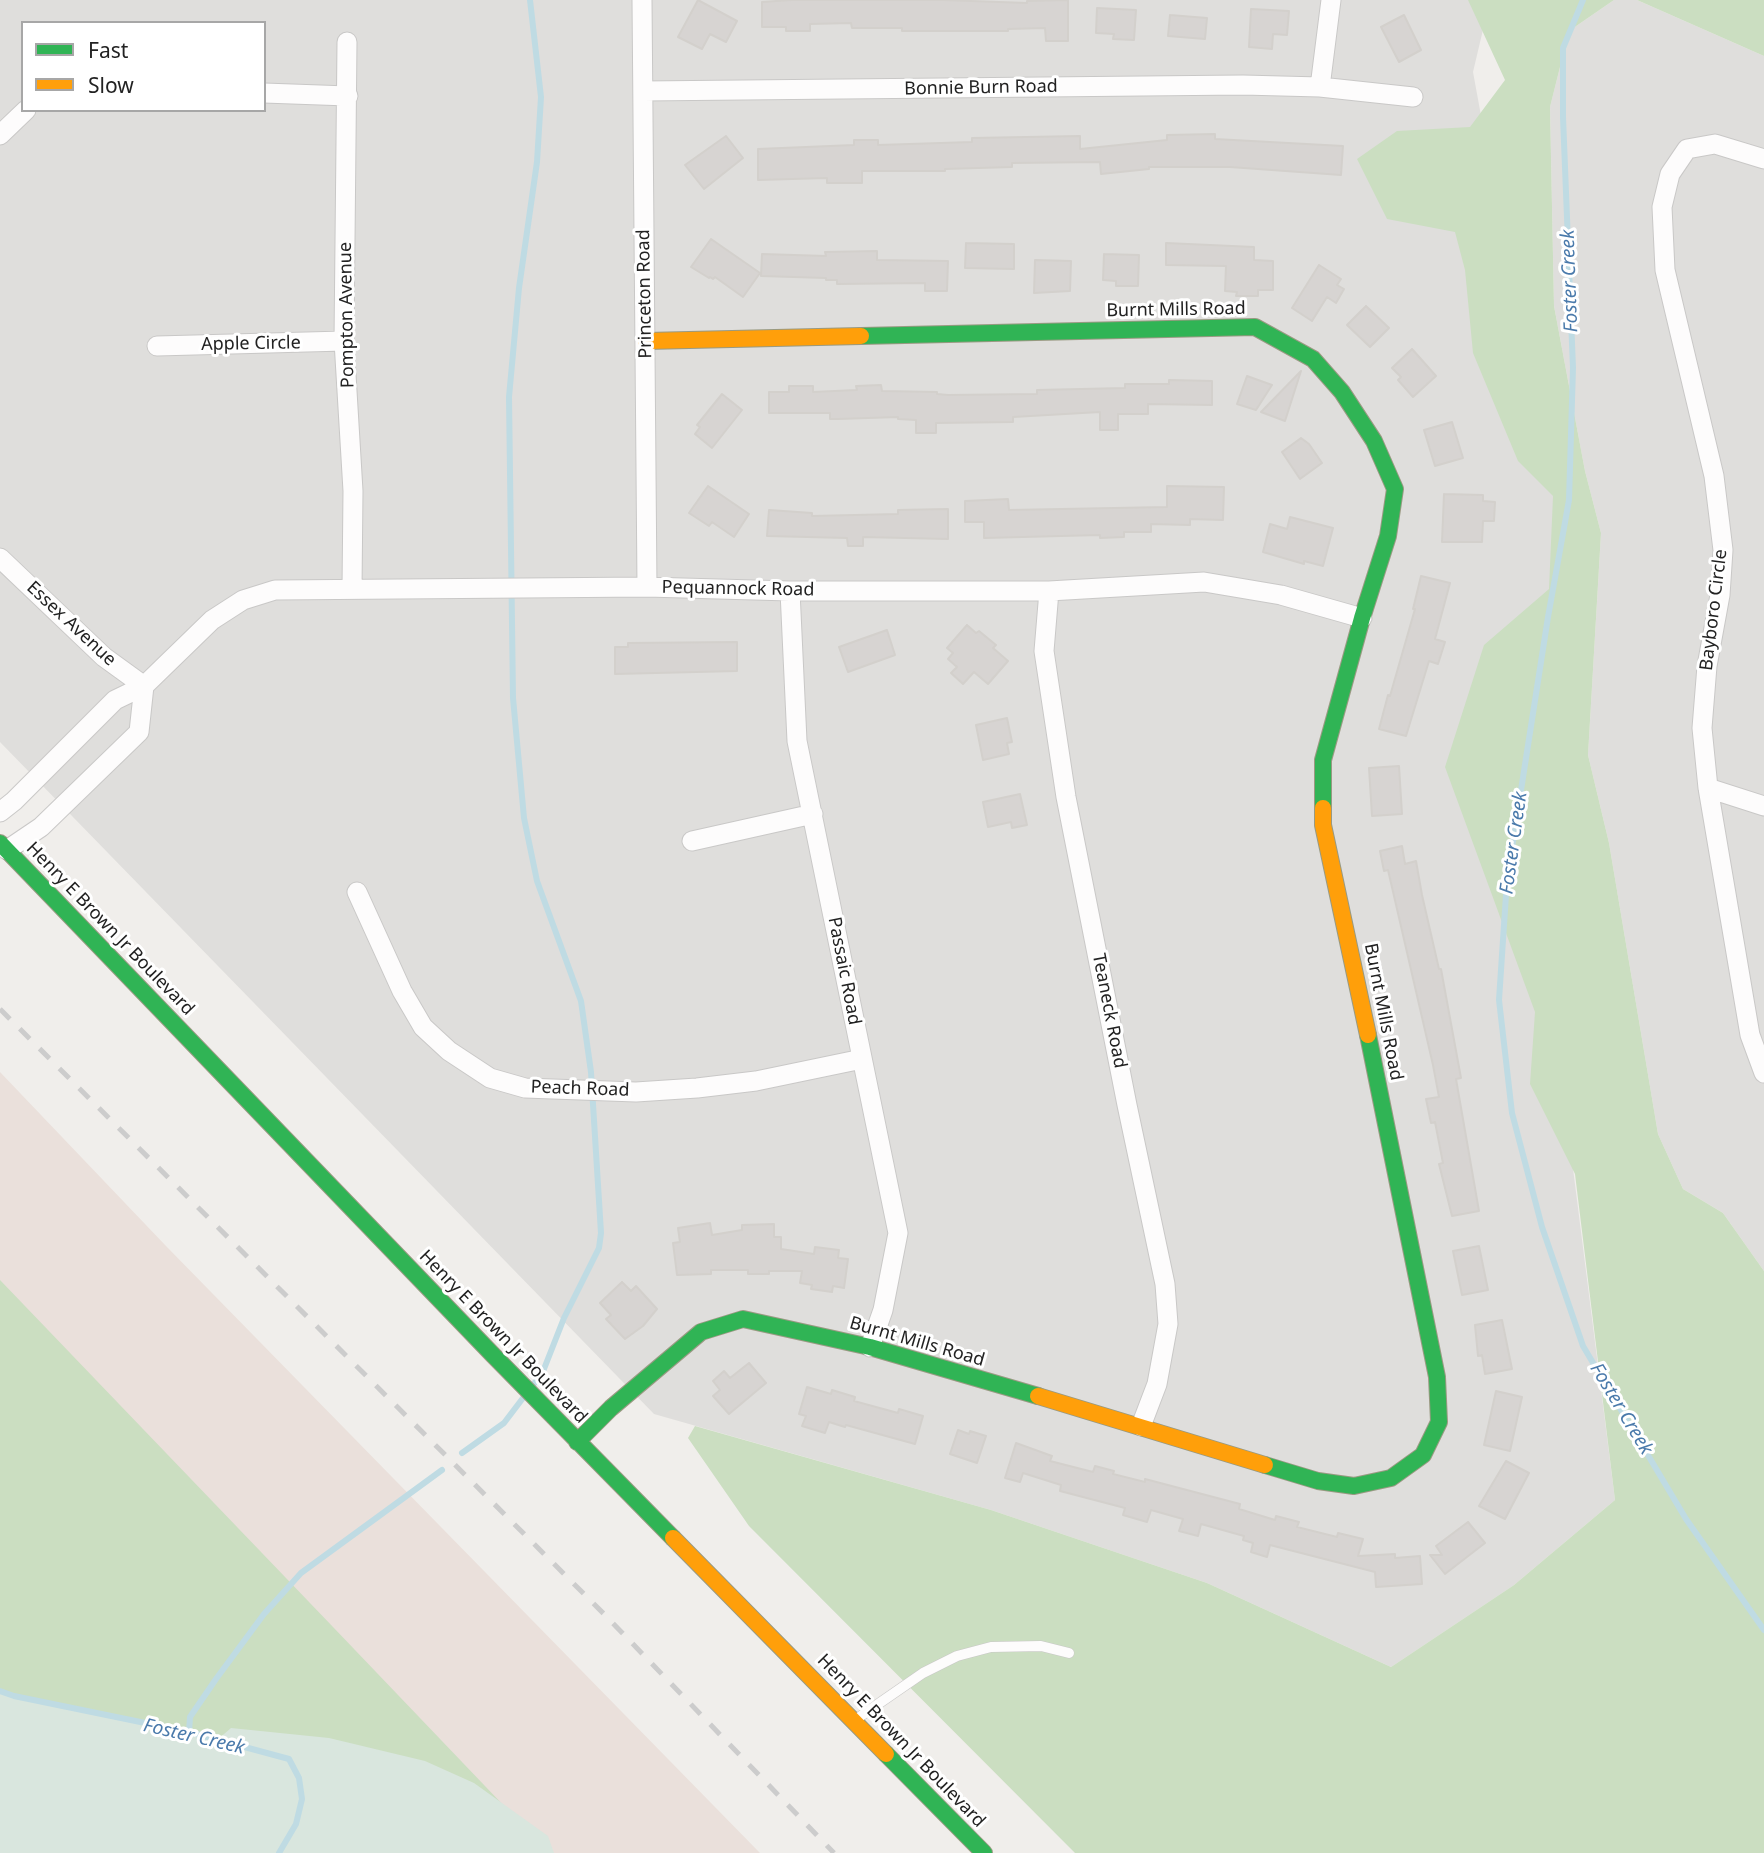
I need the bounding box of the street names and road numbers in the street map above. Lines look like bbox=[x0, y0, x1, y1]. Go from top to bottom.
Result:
street label: Bonnie Burn Road bbox=[904, 76, 1058, 100]
street label: Princeton Road bbox=[633, 229, 657, 359]
street label: Pompton Avenue bbox=[335, 242, 359, 388]
street label: Burnt Mills Road bbox=[1106, 298, 1246, 322]
street label: Apple Circle bbox=[201, 332, 301, 356]
street label: Bayboro Circle bbox=[1696, 548, 1732, 672]
street label: Essex Avenue bbox=[22, 577, 120, 671]
street label: Pequannock Road bbox=[661, 577, 815, 601]
street label: Henry E Brown Jr Boulevard bbox=[22, 838, 198, 1020]
street label: Passaic Road bbox=[823, 915, 865, 1027]
street label: Burnt Mills Road bbox=[1359, 942, 1407, 1082]
street label: Teaneck Road bbox=[1087, 952, 1131, 1070]
street label: Peach Road bbox=[530, 1076, 630, 1102]
street label: Henry E Brown Jr Boulevard bbox=[415, 1246, 591, 1428]
street label: Burnt Mills Road bbox=[847, 1312, 987, 1372]
street label: Henry E Brown Jr Boulevard bbox=[813, 1650, 989, 1832]

